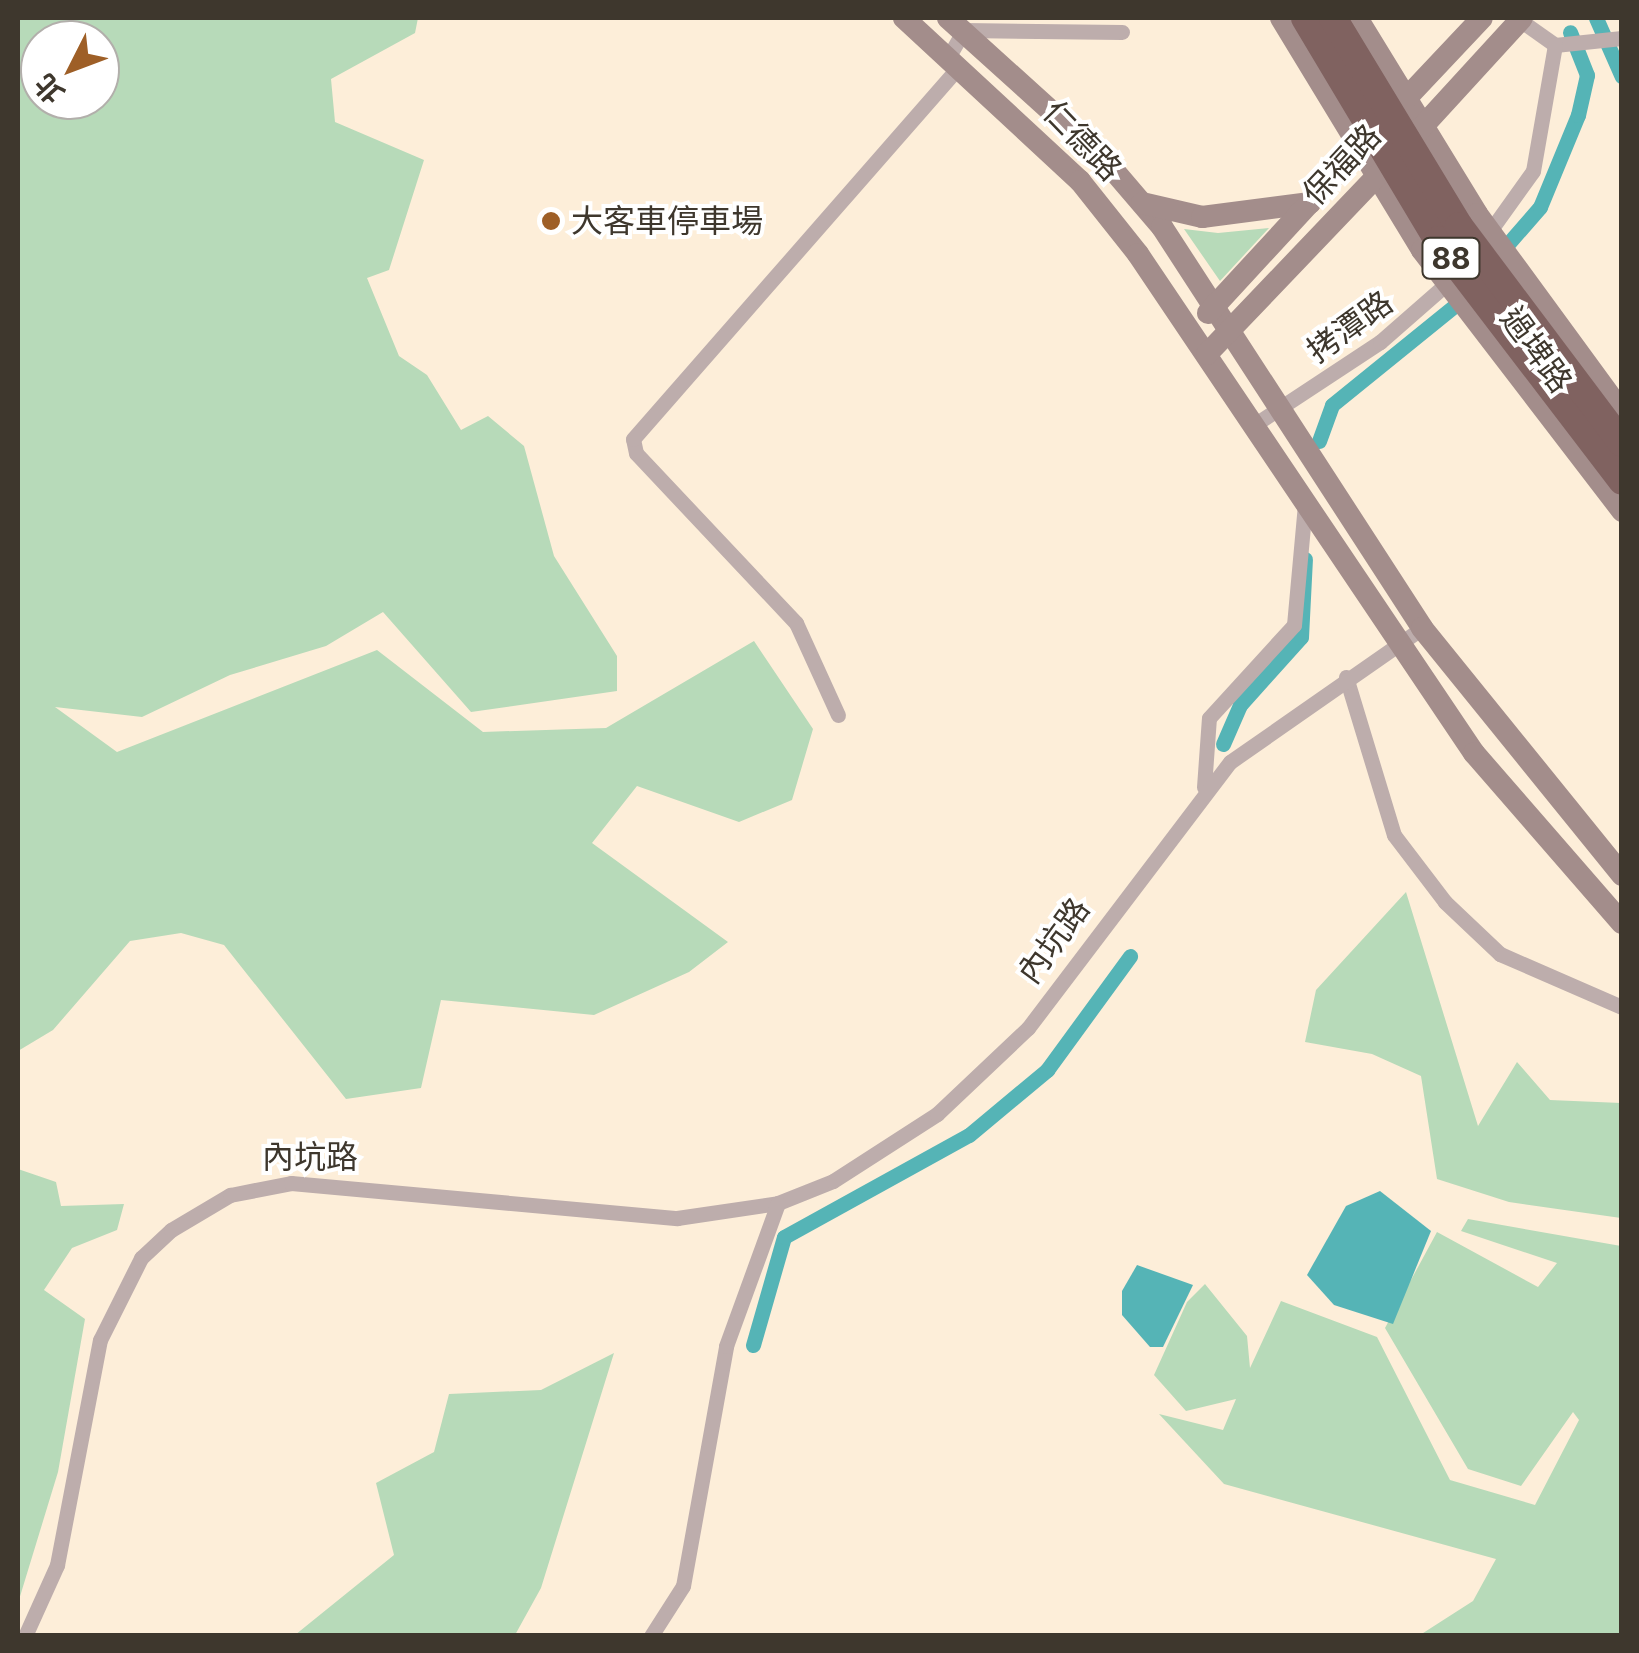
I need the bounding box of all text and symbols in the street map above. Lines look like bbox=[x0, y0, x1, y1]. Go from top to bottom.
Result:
north arrow bbox=[20, 20, 120, 120]
text: 北 bbox=[27, 67, 71, 111]
street label: 仁德路 bbox=[1035, 93, 1129, 189]
street label: 保福路 bbox=[1295, 117, 1389, 213]
place label: 大客車停車場 bbox=[571, 202, 763, 240]
marker: 大客車停車場 bbox=[540, 210, 562, 232]
road number: 88 bbox=[1421, 233, 1481, 283]
street label: 拷潭路 bbox=[1300, 283, 1400, 371]
street label: 過埤路 bbox=[1492, 300, 1580, 400]
street label: 內坑路 bbox=[1010, 891, 1098, 991]
street label: 內坑路 bbox=[262, 1138, 358, 1176]

